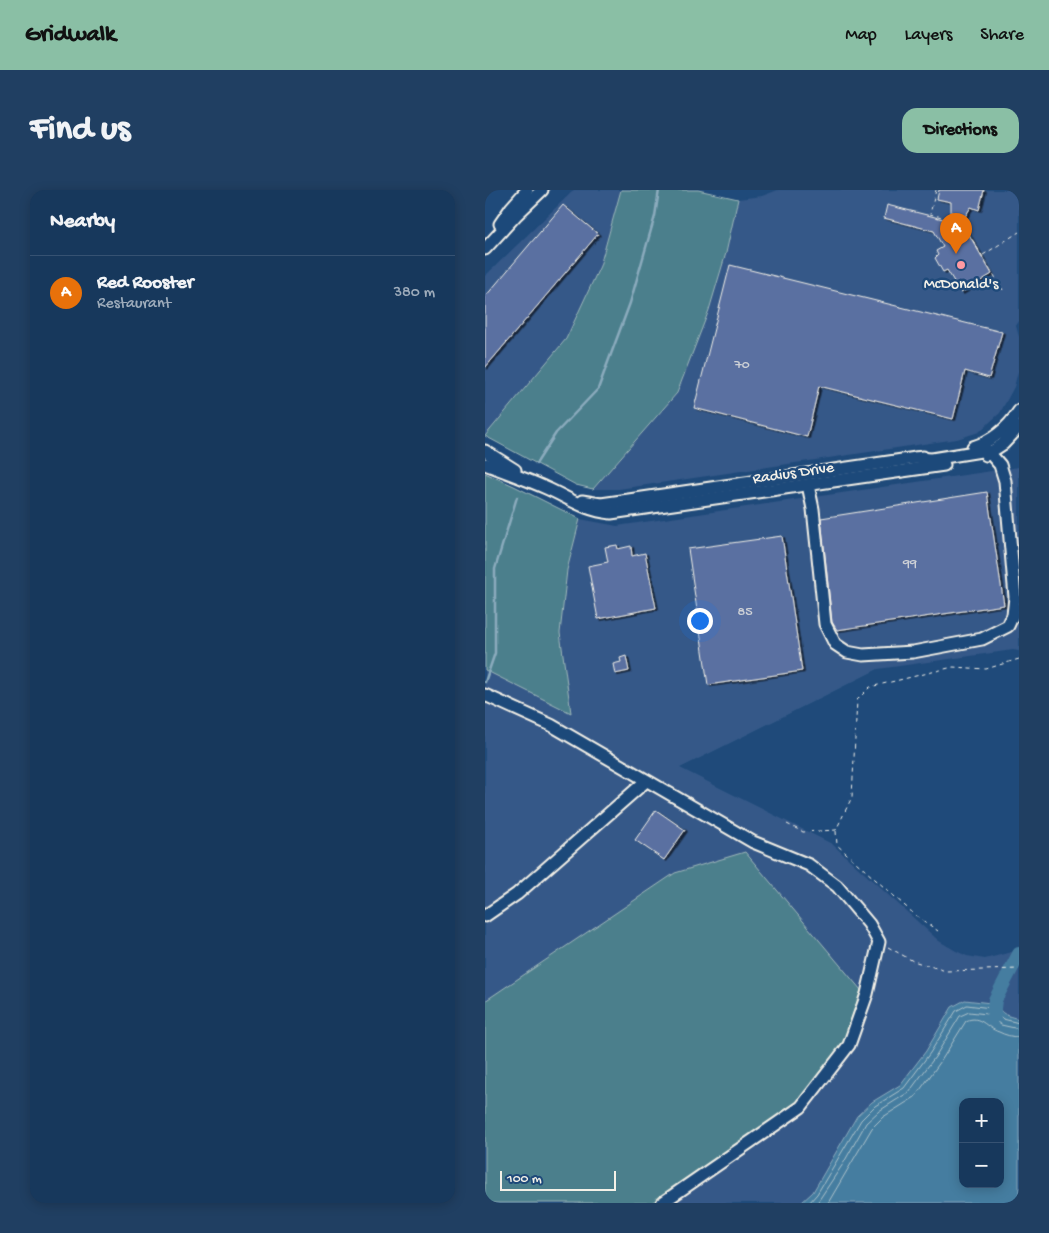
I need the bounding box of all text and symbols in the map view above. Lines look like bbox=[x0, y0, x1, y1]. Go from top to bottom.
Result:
text: Gridwalk bbox=[25, 21, 116, 50]
text: Map bbox=[845, 25, 877, 46]
text: Layers bbox=[905, 25, 952, 46]
text: Share bbox=[980, 25, 1024, 46]
button: Directions bbox=[902, 108, 1019, 153]
text: Find us bbox=[30, 110, 130, 151]
text: Nearby bbox=[50, 210, 115, 235]
pin: A bbox=[940, 213, 972, 254]
marker: McDonald's bbox=[955, 259, 967, 271]
text: Red Rooster bbox=[97, 272, 193, 295]
place label: McDonald's bbox=[924, 276, 999, 295]
text: A bbox=[61, 284, 71, 303]
text: 380 m bbox=[394, 284, 435, 303]
text: Restaurant bbox=[97, 295, 171, 314]
house number: 70 bbox=[733, 357, 750, 374]
street label: Radius Drive bbox=[751, 459, 836, 490]
house number: 99 bbox=[902, 556, 917, 573]
house number: 85 bbox=[737, 604, 753, 621]
your location bbox=[687, 608, 713, 634]
map controls bbox=[959, 1098, 1004, 1188]
button: + bbox=[959, 1098, 1004, 1143]
button: − bbox=[959, 1143, 1004, 1188]
scale bar bbox=[500, 1168, 616, 1191]
text: 100 m bbox=[507, 1171, 542, 1188]

